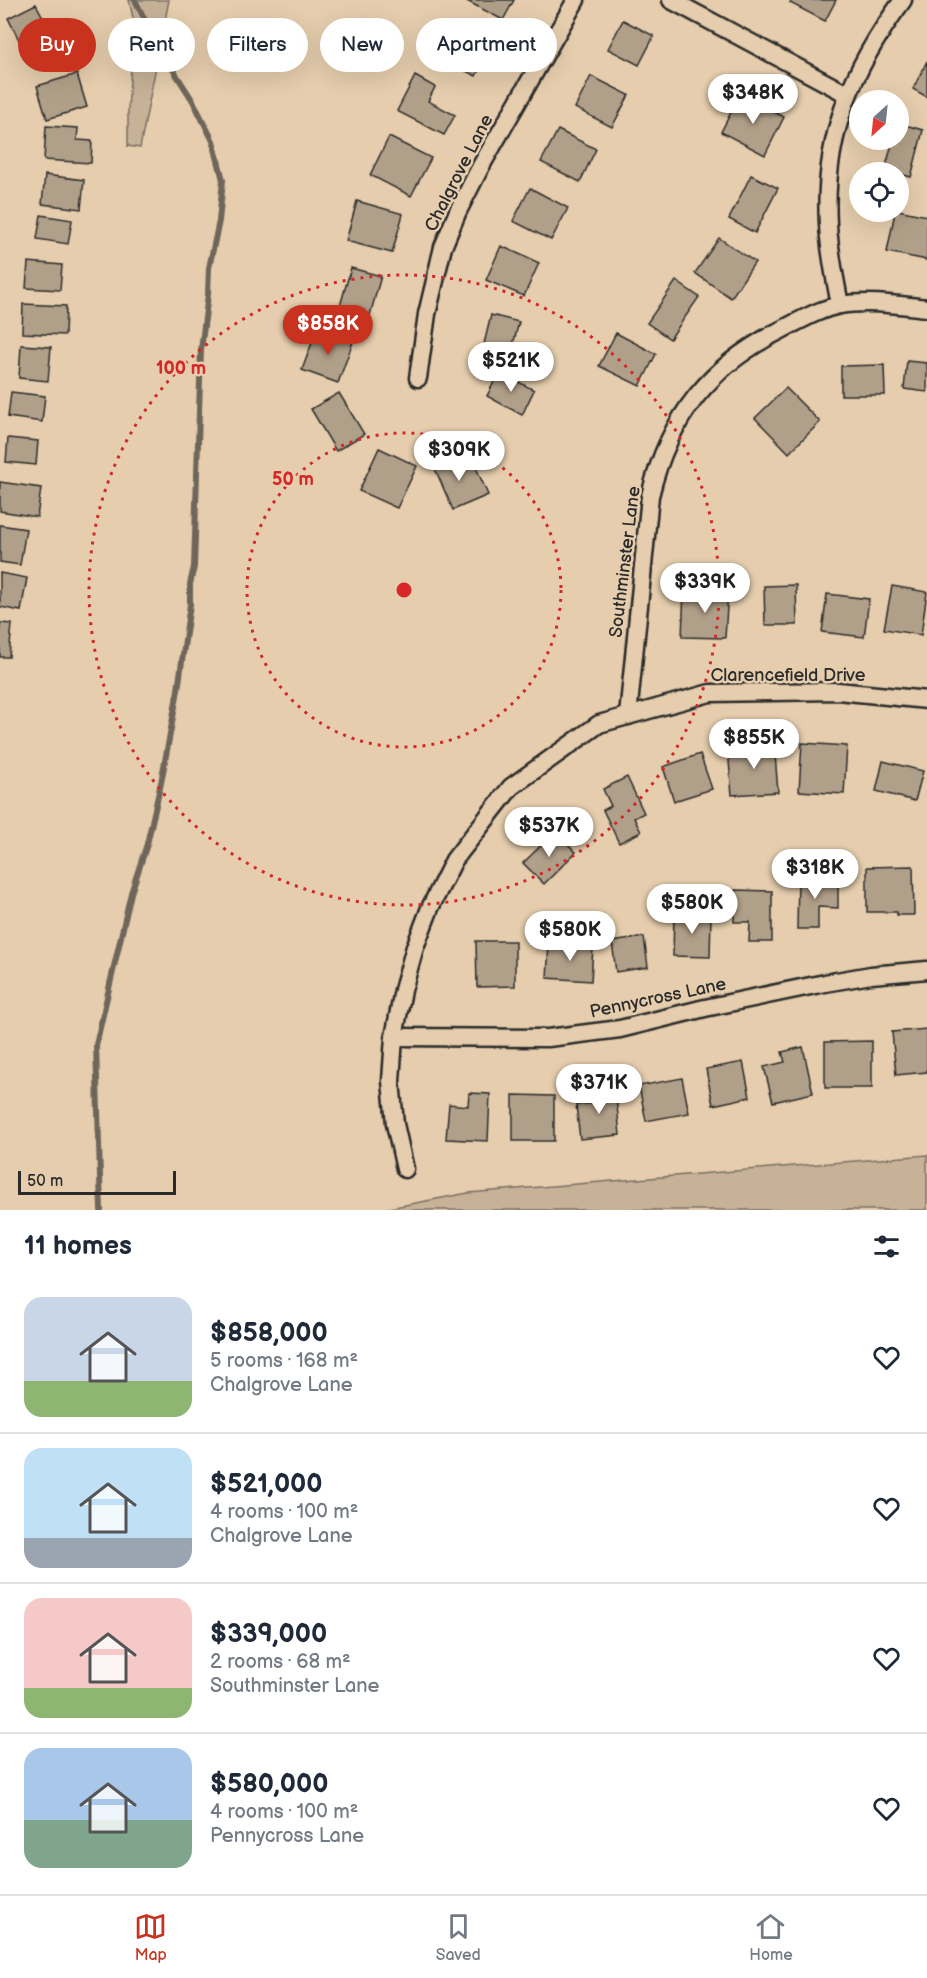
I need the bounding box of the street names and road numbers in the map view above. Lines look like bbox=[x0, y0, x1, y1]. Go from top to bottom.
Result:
street label: Chalgrove Lane bbox=[421, 111, 498, 235]
street label: Southminster Lane bbox=[605, 485, 645, 639]
street label: Clarencefield Drive bbox=[711, 665, 866, 686]
street label: Pennycross Lane bbox=[588, 973, 728, 1023]

